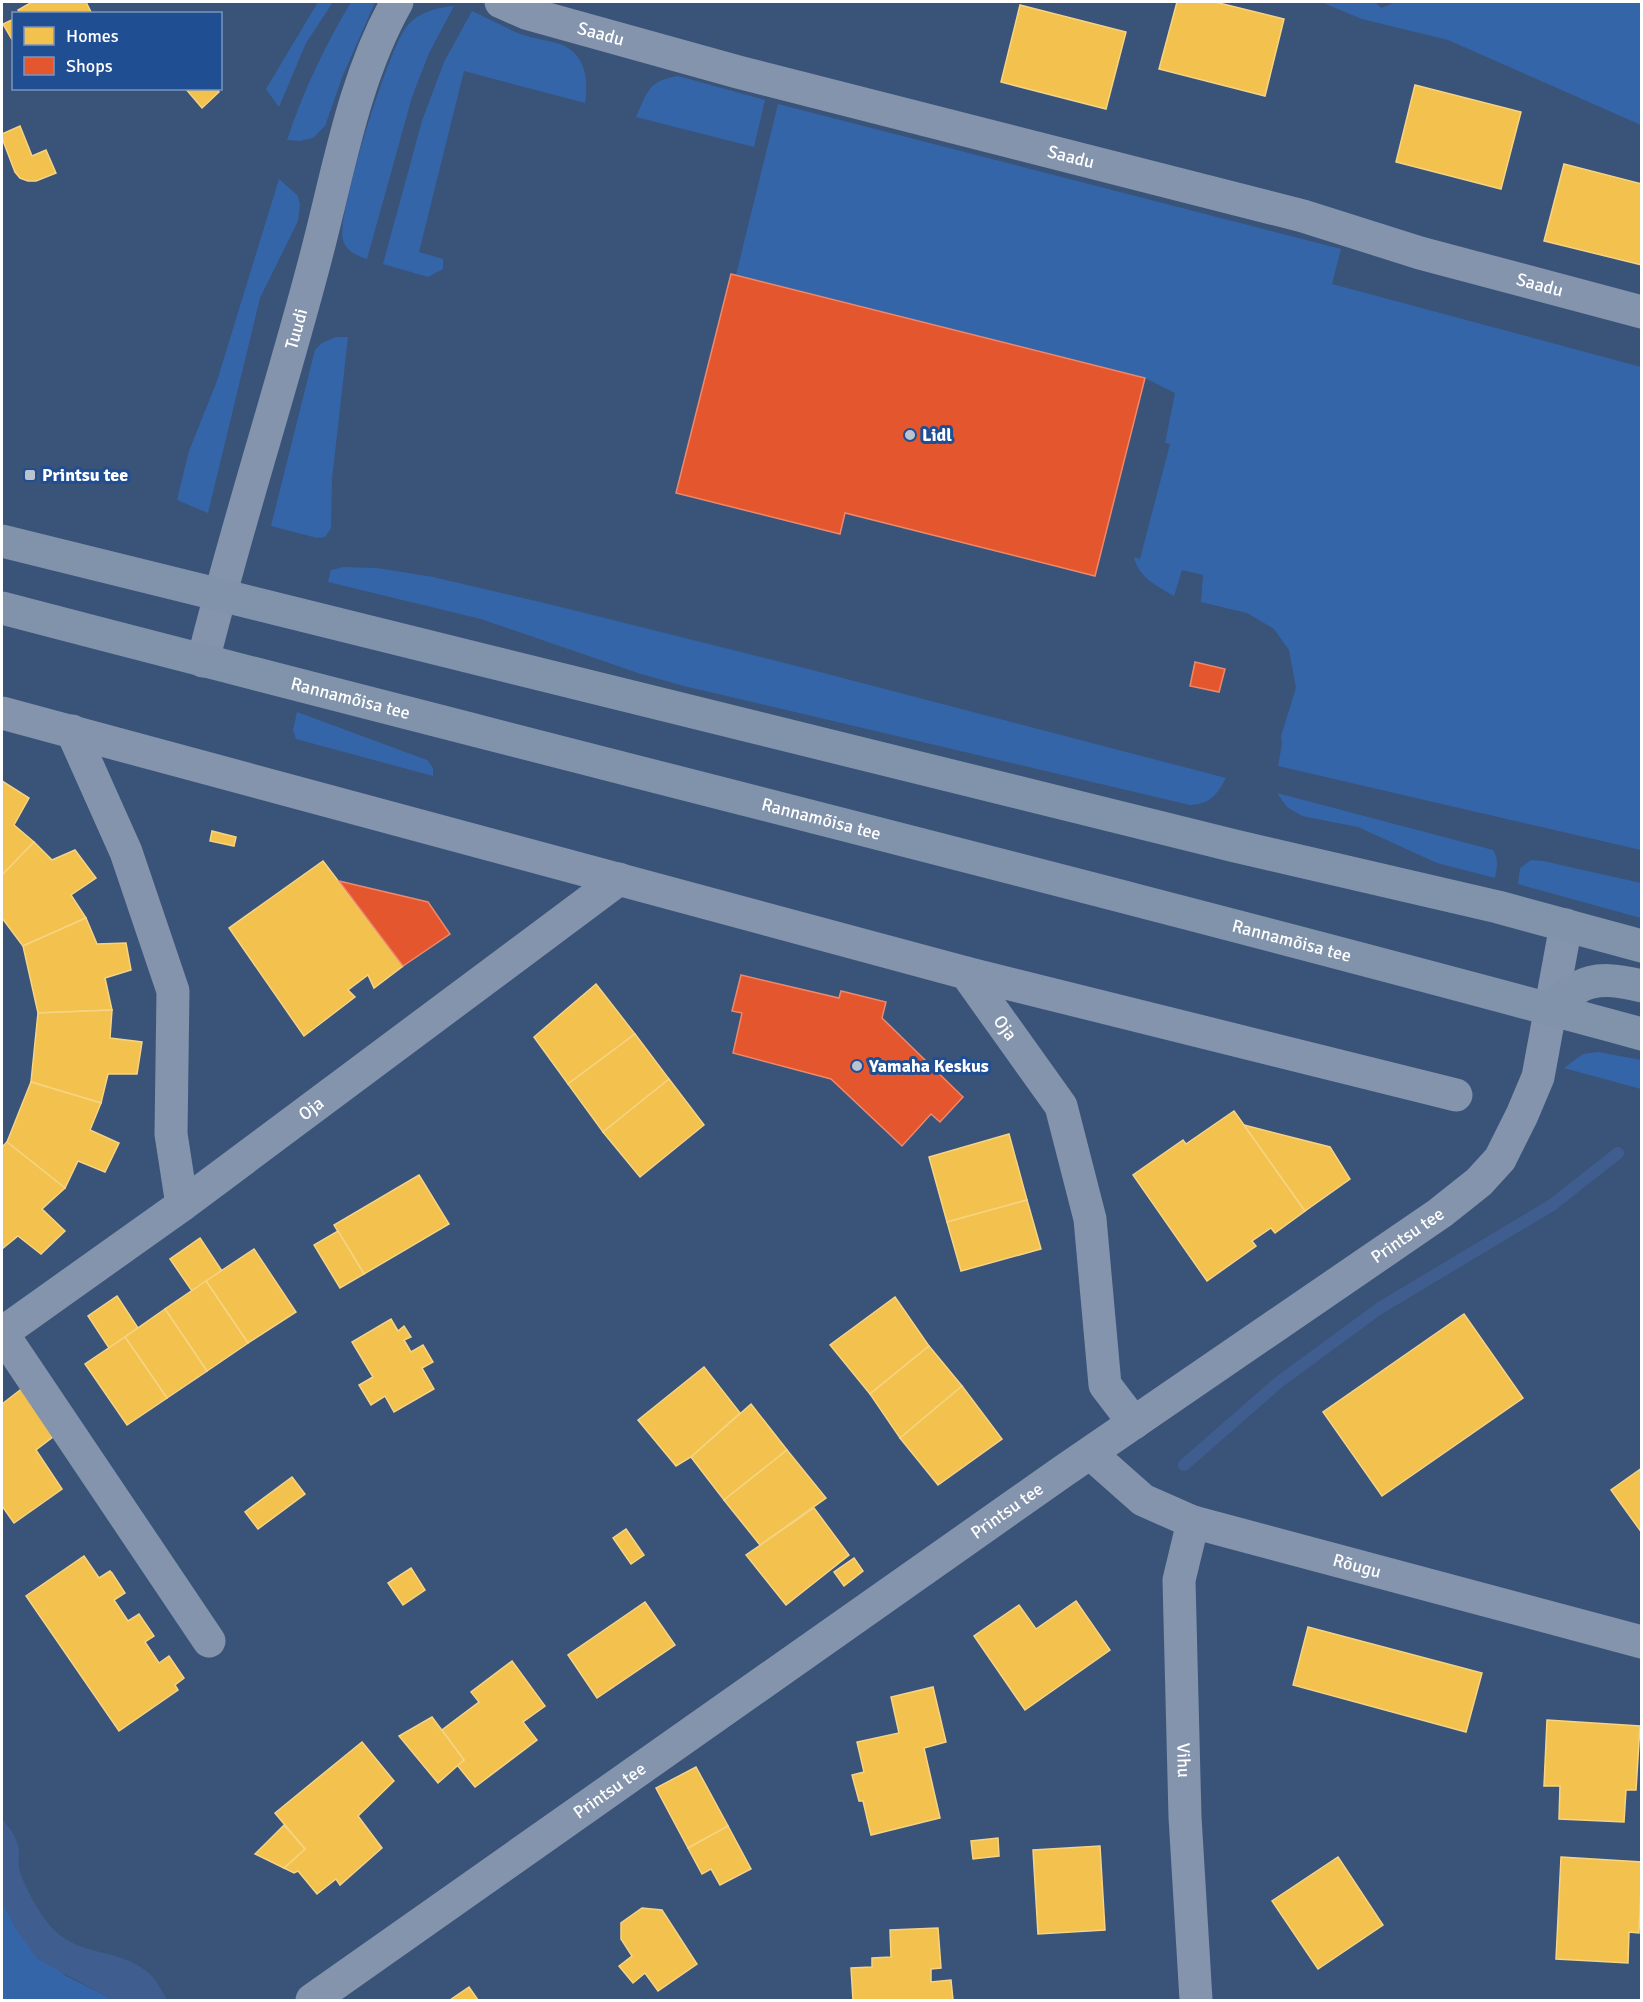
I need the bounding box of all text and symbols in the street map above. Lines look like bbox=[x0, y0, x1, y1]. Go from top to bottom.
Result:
legend bbox=[12, 12, 222, 90]
street label: Saadu bbox=[575, 17, 627, 51]
text: Homes bbox=[66, 25, 119, 47]
text: Shops bbox=[66, 55, 113, 77]
street label: Saadu bbox=[1045, 140, 1097, 173]
street label: Saadu bbox=[1514, 268, 1566, 302]
street label: Tuudi bbox=[280, 306, 312, 352]
place label: Lidl bbox=[922, 424, 952, 446]
marker: Lidl bbox=[903, 428, 917, 442]
place label: Printsu tee bbox=[42, 464, 128, 486]
marker: Printsu tee bbox=[23, 468, 37, 482]
street label: Rannamõisa tee bbox=[288, 672, 413, 724]
street label: Rannamõisa tee bbox=[759, 793, 883, 845]
street label: Rannamõisa tee bbox=[1230, 915, 1354, 967]
street label: Oja bbox=[989, 1011, 1022, 1045]
place label: Yamaha Keskus bbox=[868, 1055, 989, 1077]
marker: Yamaha Keskus bbox=[850, 1059, 864, 1073]
street label: Oja bbox=[294, 1092, 328, 1125]
street label: Printsu tee bbox=[1367, 1203, 1448, 1268]
street label: Printsu tee bbox=[966, 1478, 1048, 1544]
street label: Rõugu bbox=[1331, 1549, 1384, 1583]
street label: Vihu bbox=[1172, 1743, 1195, 1778]
street label: Printsu tee bbox=[569, 1757, 650, 1824]

